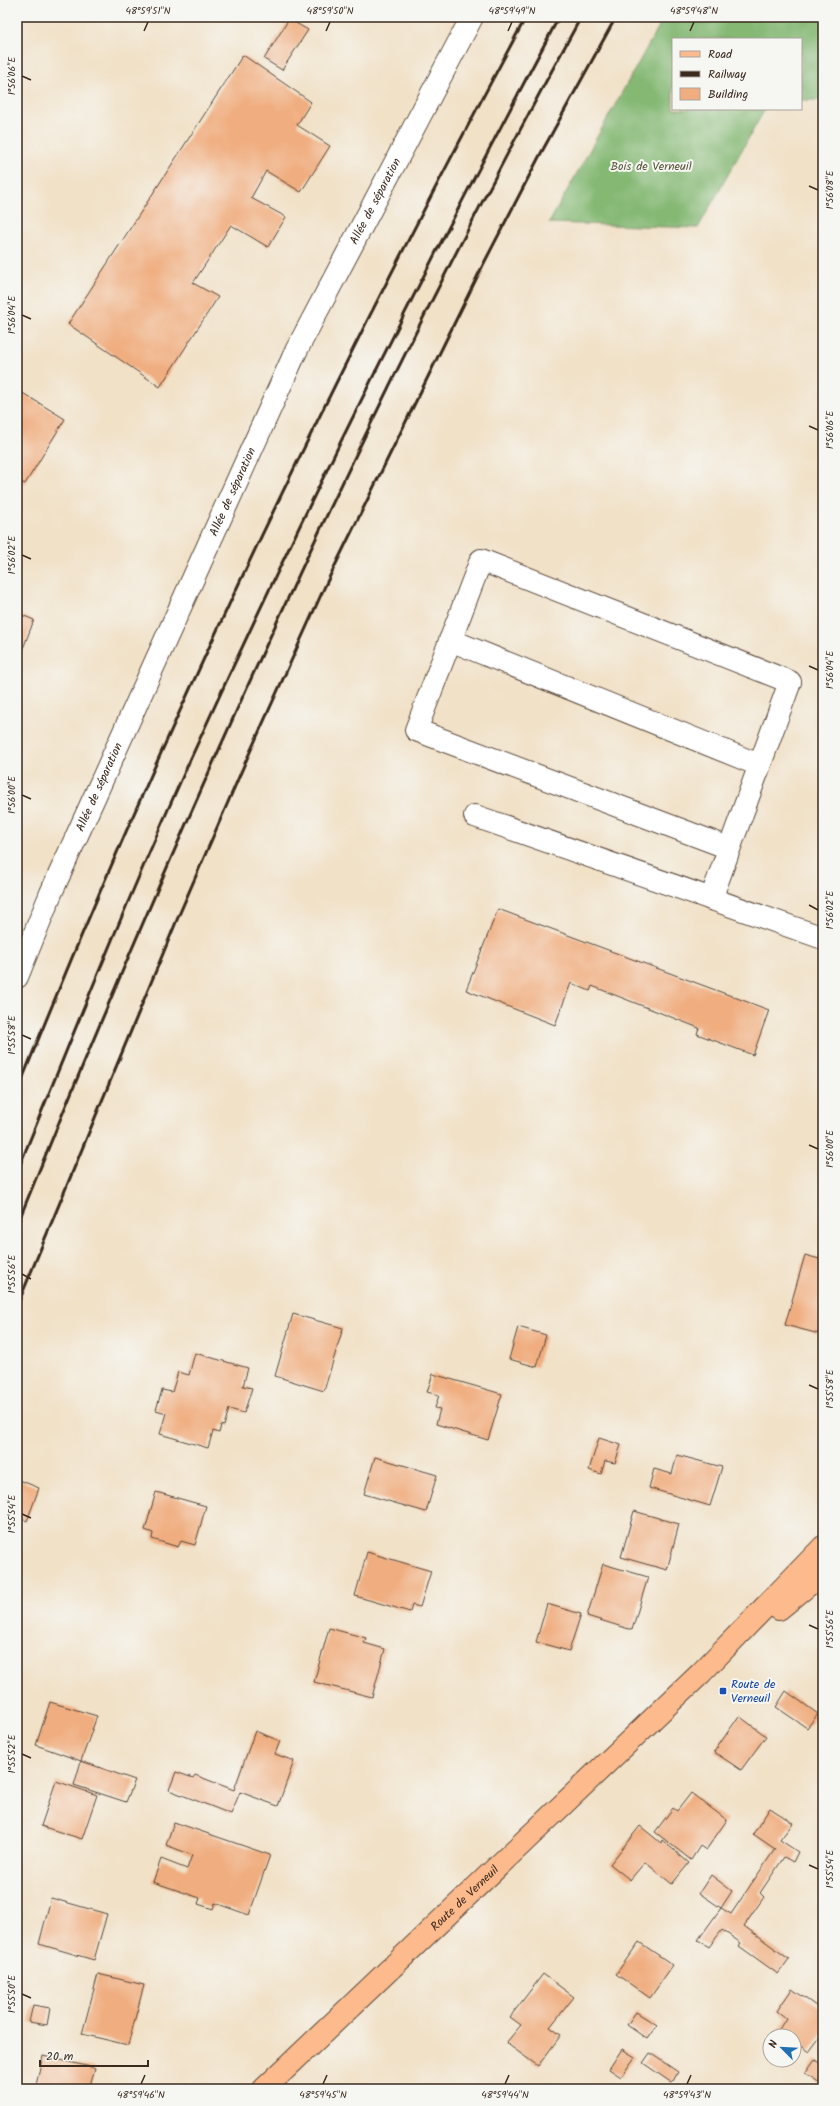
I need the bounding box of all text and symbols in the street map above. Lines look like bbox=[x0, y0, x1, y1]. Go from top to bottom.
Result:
text: 48°59'51"N bbox=[125, 3, 171, 19]
text: 48°59'50"N bbox=[306, 3, 354, 19]
text: 48°59'49"N bbox=[488, 3, 536, 19]
text: 48°59'48"N bbox=[670, 3, 718, 19]
legend bbox=[672, 38, 802, 110]
text: Road bbox=[708, 45, 733, 64]
text: 1°56'06"E bbox=[4, 56, 20, 95]
text: Railway bbox=[708, 65, 746, 84]
text: Building bbox=[708, 85, 748, 104]
street label: Allée de séparation bbox=[344, 154, 406, 248]
park label: Bois de Verneuil bbox=[610, 157, 692, 176]
text: 1°56'08"E bbox=[822, 169, 838, 210]
text: 1°56'04"E bbox=[4, 295, 20, 334]
text: 1°56'06"E bbox=[822, 410, 838, 449]
street label: Allée de séparation bbox=[204, 444, 261, 539]
text: 1°56'02"E bbox=[4, 534, 20, 574]
text: 1°56'04"E bbox=[822, 650, 838, 689]
street label: Allée de séparation bbox=[71, 739, 127, 834]
text: 1°56'00"E bbox=[4, 775, 20, 814]
text: 1°56'02"E bbox=[822, 889, 838, 929]
text: 1°55'58"E bbox=[4, 1014, 20, 1055]
text: 1°56'00"E bbox=[822, 1129, 838, 1168]
text: 1°55'56"E bbox=[4, 1253, 20, 1293]
text: 1°55'58"E bbox=[822, 1368, 838, 1409]
text: 1°55'54"E bbox=[4, 1493, 20, 1533]
text: 1°55'56"E bbox=[822, 1608, 838, 1648]
place label: Route de Verneuil bbox=[731, 1675, 776, 1708]
marker: Route de Verneuil bbox=[718, 1686, 728, 1696]
text: 1°55'52"E bbox=[4, 1733, 20, 1774]
text: 1°55'54"E bbox=[822, 1848, 838, 1888]
street label: Route de Verneuil bbox=[426, 1861, 503, 1935]
text: 1°55'50"E bbox=[4, 1974, 20, 2013]
north arrow bbox=[762, 2028, 802, 2068]
text: N bbox=[764, 2037, 783, 2051]
scale bar bbox=[40, 2042, 148, 2068]
text: 20 m bbox=[46, 2047, 74, 2066]
text: 48°59'46"N bbox=[117, 2087, 165, 2103]
text: 48°59'45"N bbox=[299, 2087, 347, 2103]
text: 48°59'44"N bbox=[481, 2087, 529, 2103]
text: 48°59'43"N bbox=[663, 2087, 711, 2103]

